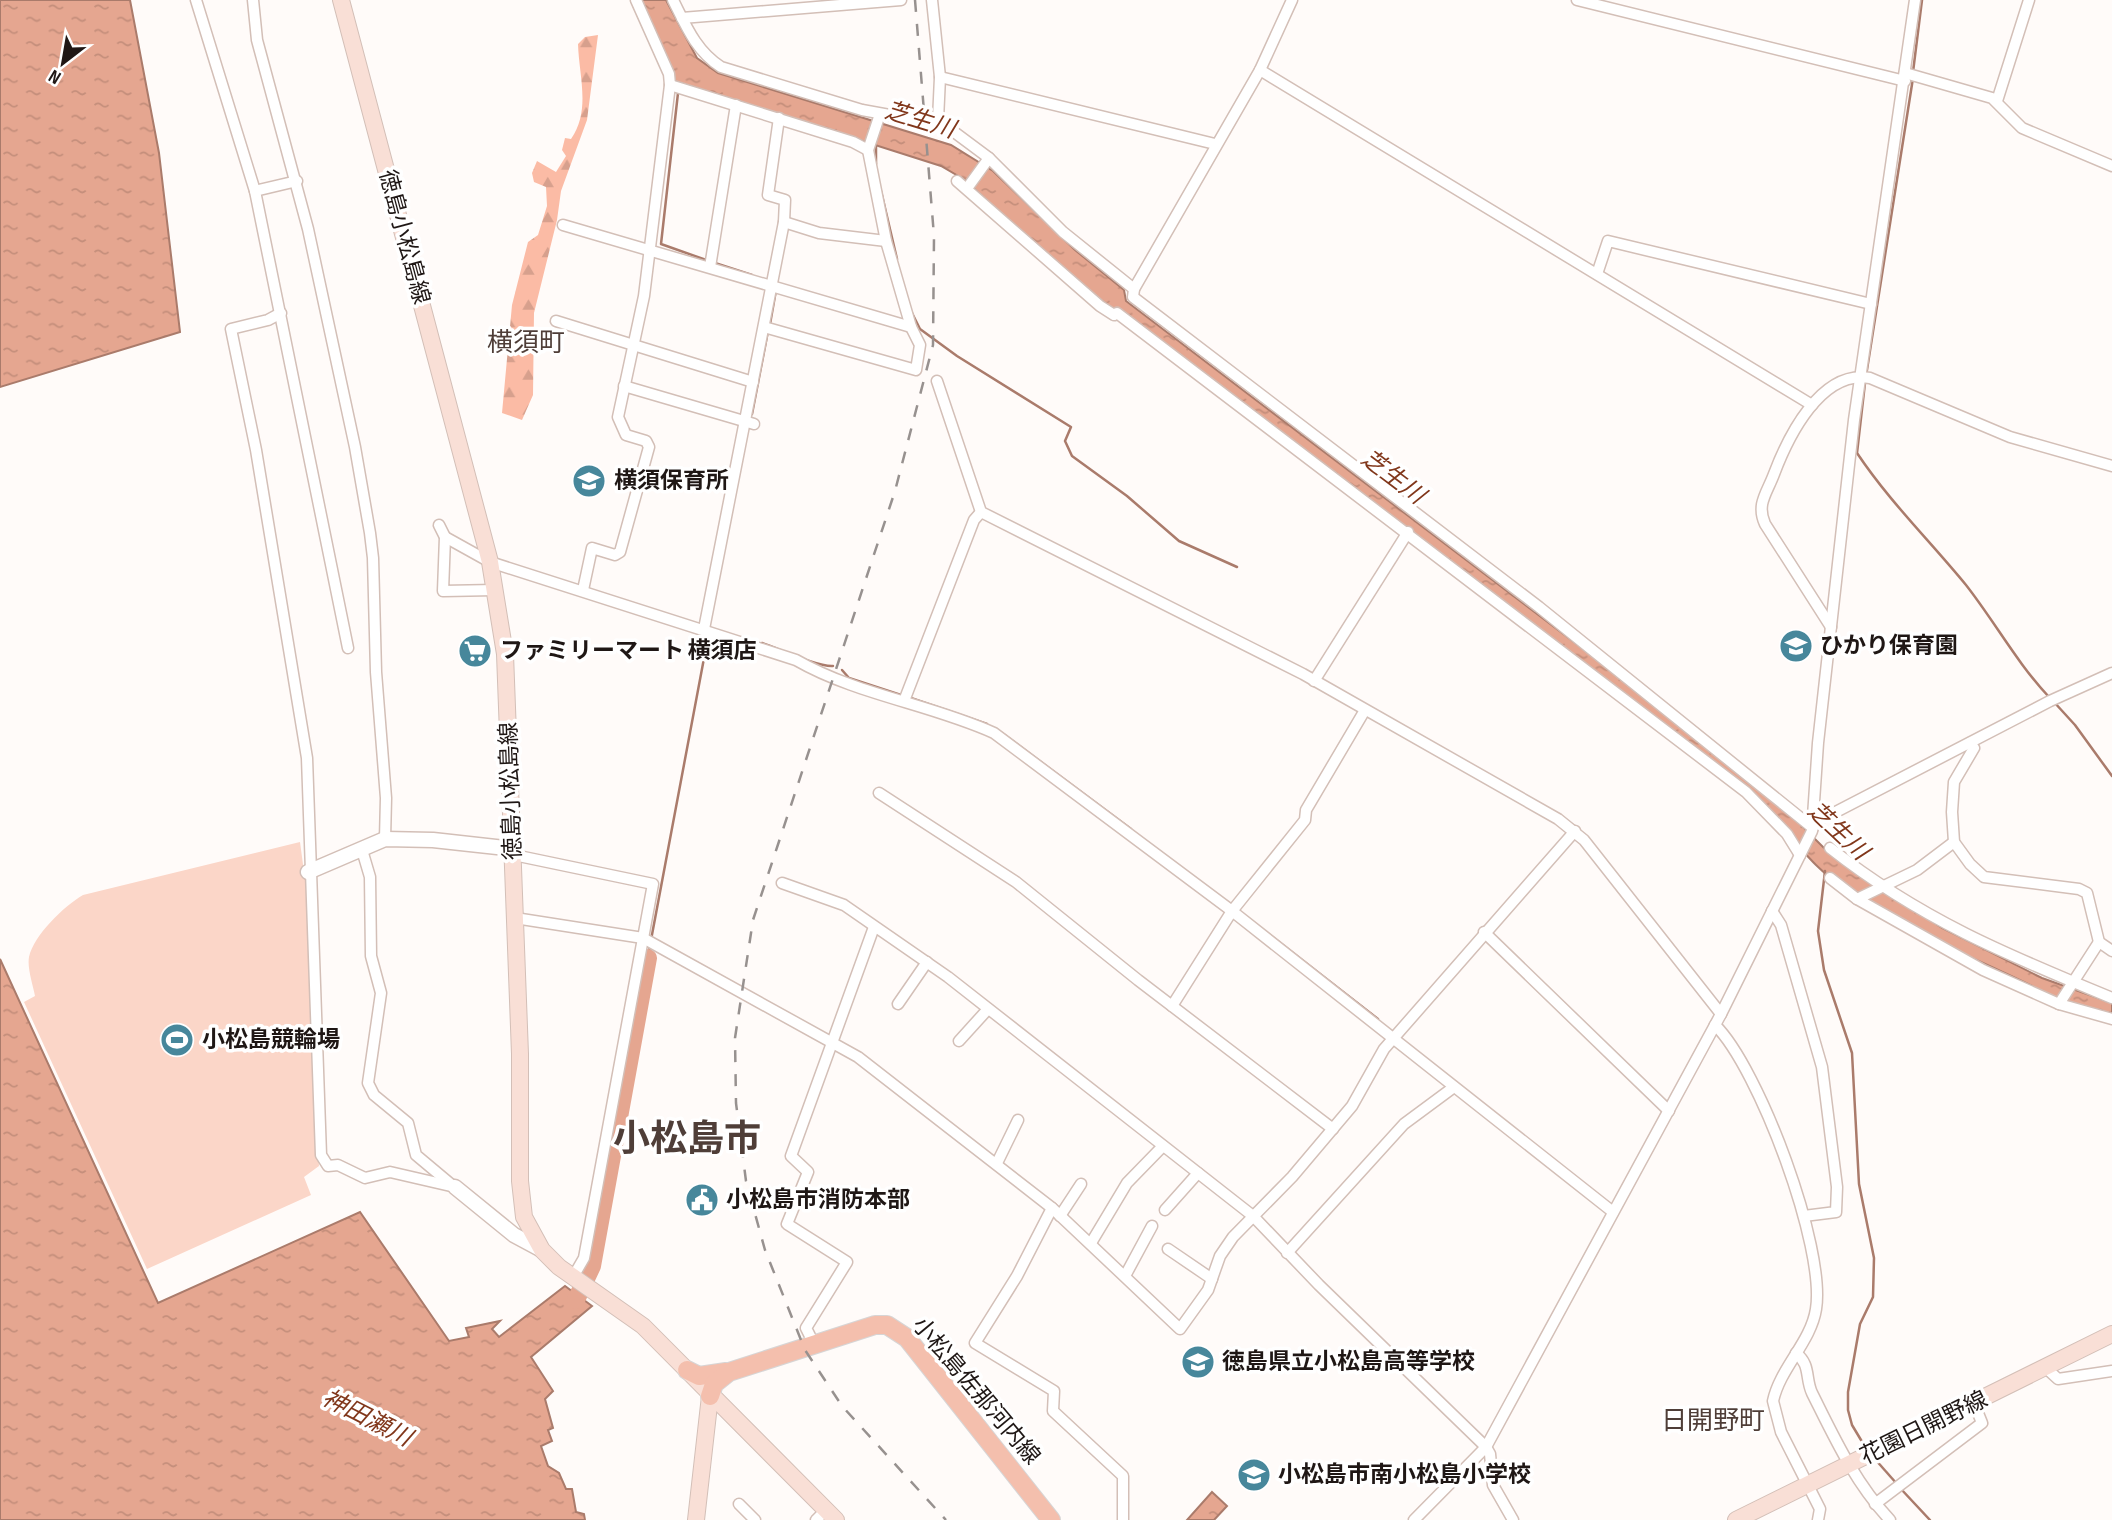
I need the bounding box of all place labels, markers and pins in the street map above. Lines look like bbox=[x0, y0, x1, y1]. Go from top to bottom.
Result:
school or university icon: 横須保育所 bbox=[570, 462, 608, 500]
place label: 横須保育所 bbox=[614, 467, 729, 495]
school or university icon: ひかり保育園 bbox=[1777, 627, 1815, 665]
supermarket icon: ファミリーマート 横須店 bbox=[456, 632, 494, 670]
place label: ひかり保育園 bbox=[1820, 632, 1958, 660]
place label: ファミリーマート 横須店 bbox=[500, 637, 757, 665]
sports icon: 小松島競輪場 bbox=[158, 1021, 196, 1059]
place label: 小松島競輪場 bbox=[202, 1026, 340, 1054]
public building icon: 小松島市消防本部 bbox=[683, 1181, 721, 1219]
place label: 小松島市消防本部 bbox=[726, 1186, 910, 1214]
school or university icon: 徳島県立小松島高等学校 bbox=[1179, 1343, 1217, 1381]
place label: 徳島県立小松島高等学校 bbox=[1222, 1348, 1475, 1376]
school or university icon: 小松島市南小松島小学校 bbox=[1235, 1456, 1273, 1494]
place label: 小松島市南小松島小学校 bbox=[1278, 1461, 1531, 1489]

